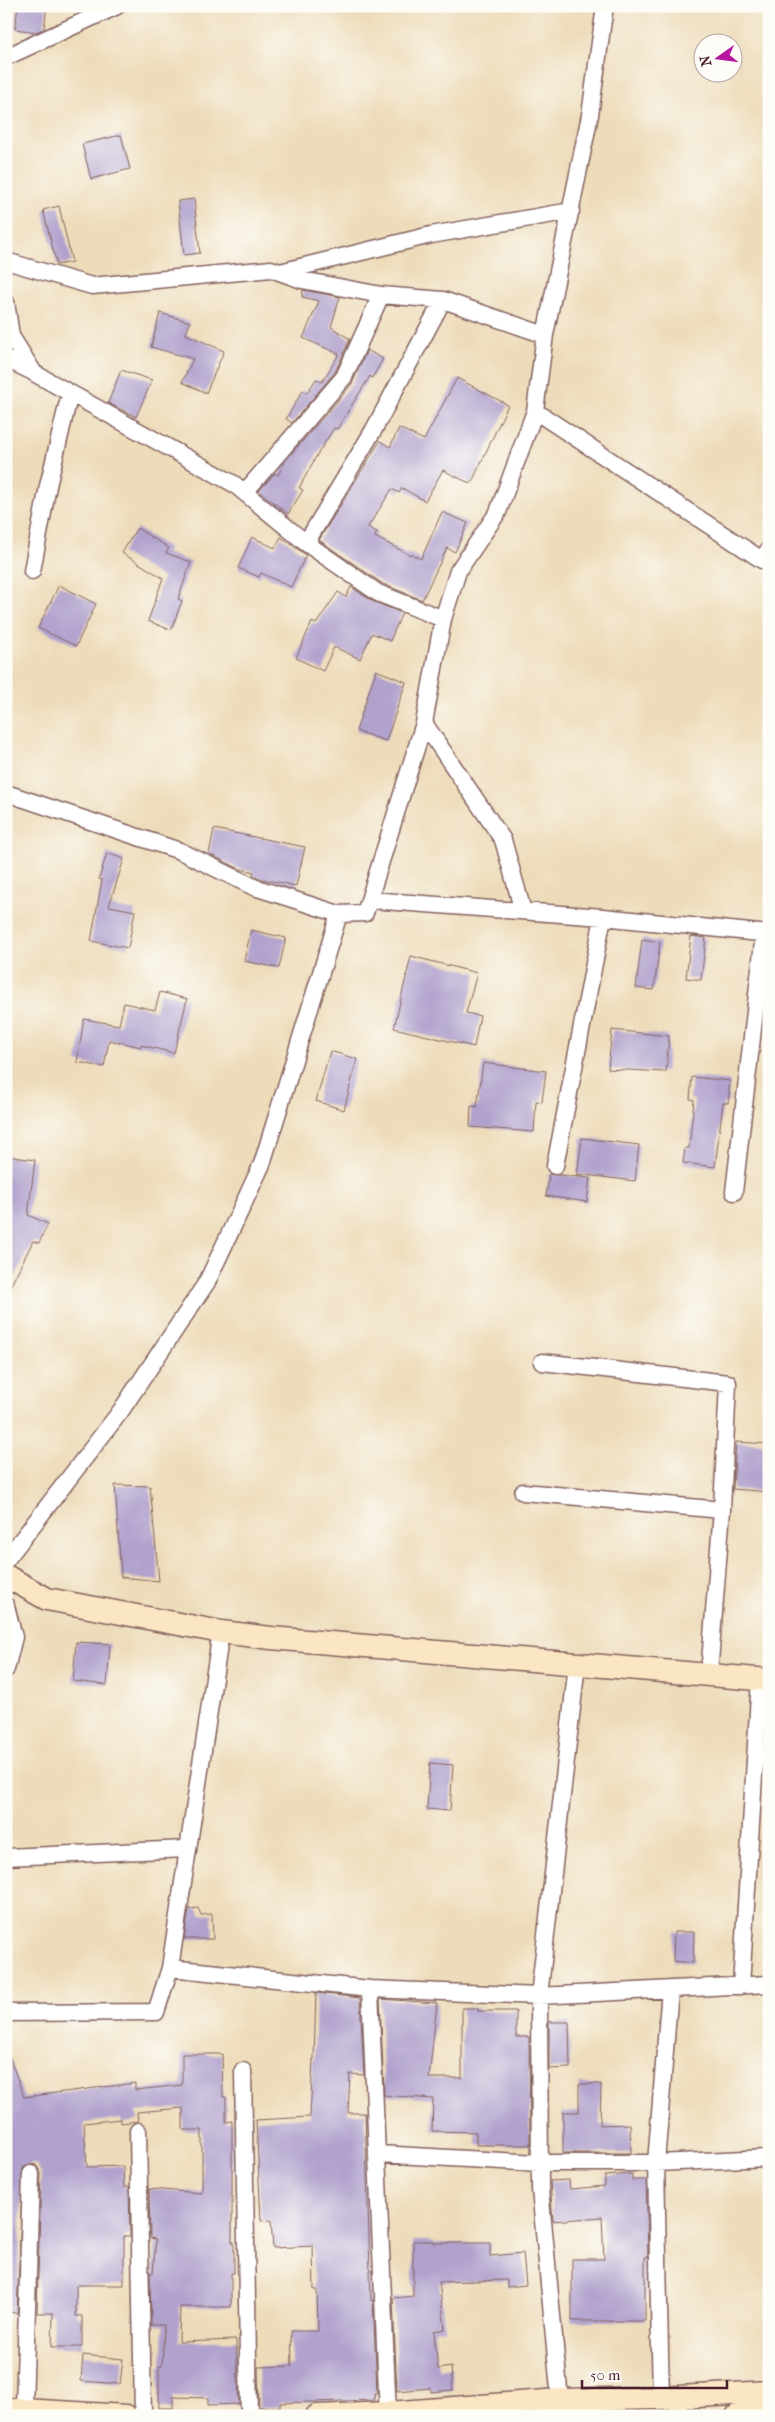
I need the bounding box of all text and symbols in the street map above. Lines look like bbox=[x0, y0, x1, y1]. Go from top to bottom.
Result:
north arrow bbox=[692, 32, 742, 82]
text: N bbox=[696, 53, 715, 68]
scale bar bbox=[582, 2357, 728, 2389]
text: 50 m bbox=[590, 2366, 621, 2384]

